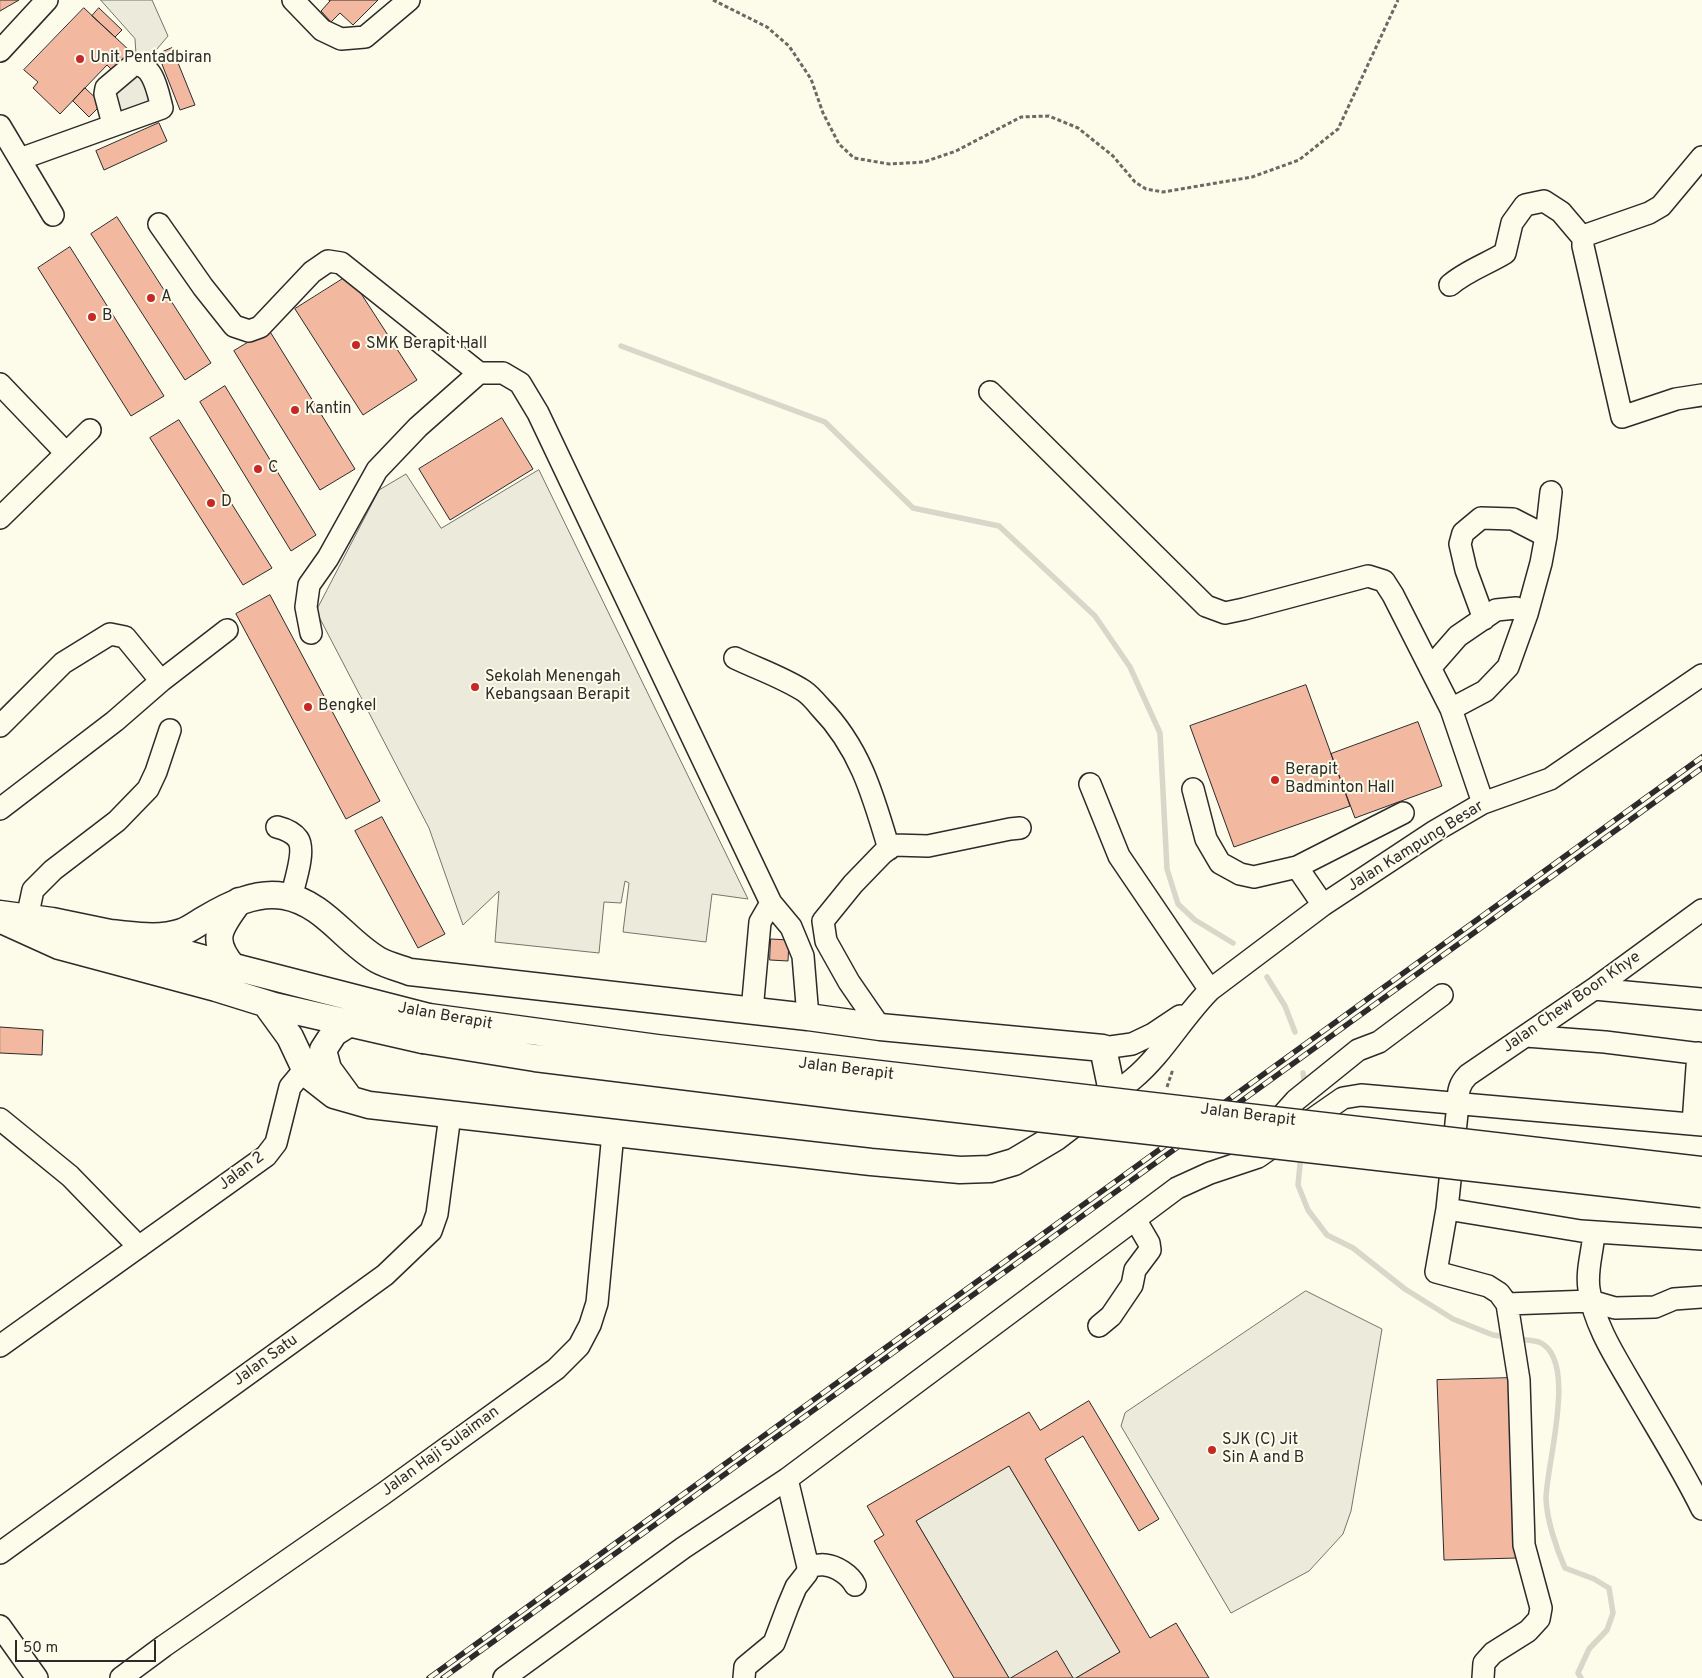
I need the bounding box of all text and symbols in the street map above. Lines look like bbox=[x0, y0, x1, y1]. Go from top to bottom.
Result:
place label: Unit Pentadbiran bbox=[90, 49, 212, 69]
marker: Unit Pentadbiran bbox=[74, 53, 86, 65]
place label: A bbox=[161, 288, 172, 308]
marker: A bbox=[145, 292, 157, 304]
place label: B bbox=[102, 307, 112, 327]
marker: B bbox=[86, 311, 98, 323]
place label: SMK Berapit Hall bbox=[366, 335, 487, 355]
marker: SMK Berapit Hall bbox=[350, 339, 362, 351]
place label: Kantin bbox=[305, 400, 352, 420]
marker: Kantin bbox=[289, 404, 301, 416]
place label: C bbox=[268, 459, 278, 479]
marker: C bbox=[252, 463, 264, 475]
place label: D bbox=[221, 493, 232, 513]
marker: D bbox=[205, 497, 217, 509]
place label: Sekolah Menengah Kebangsaan Berapit bbox=[485, 668, 630, 706]
marker: Sekolah Menengah Kebangsaan Berapit bbox=[469, 681, 481, 693]
place label: Bengkel bbox=[318, 697, 376, 717]
marker: Bengkel bbox=[302, 701, 314, 713]
place label: Berapit Badminton Hall bbox=[1285, 761, 1395, 799]
marker: Berapit Badminton Hall bbox=[1269, 774, 1281, 786]
street label: Jalan Kampung Besar bbox=[1344, 797, 1488, 897]
street label: Jalan Chew Boon Khye bbox=[1499, 948, 1645, 1058]
street label: Jalan Berapit bbox=[396, 999, 494, 1035]
street label: Jalan Berapit bbox=[797, 1055, 895, 1085]
street label: Jalan Berapit bbox=[1199, 1101, 1297, 1131]
street label: Jalan 2 bbox=[215, 1149, 269, 1195]
street label: Jalan Satu bbox=[230, 1331, 302, 1391]
street label: Jalan Haji Sulaiman bbox=[378, 1403, 504, 1501]
place label: SJK (C) Jit Sin A and B bbox=[1222, 1431, 1304, 1469]
marker: SJK (C) Jit Sin A and B bbox=[1206, 1444, 1218, 1456]
scale bar bbox=[18, 1630, 159, 1662]
text: 50 m bbox=[23, 1639, 58, 1658]

